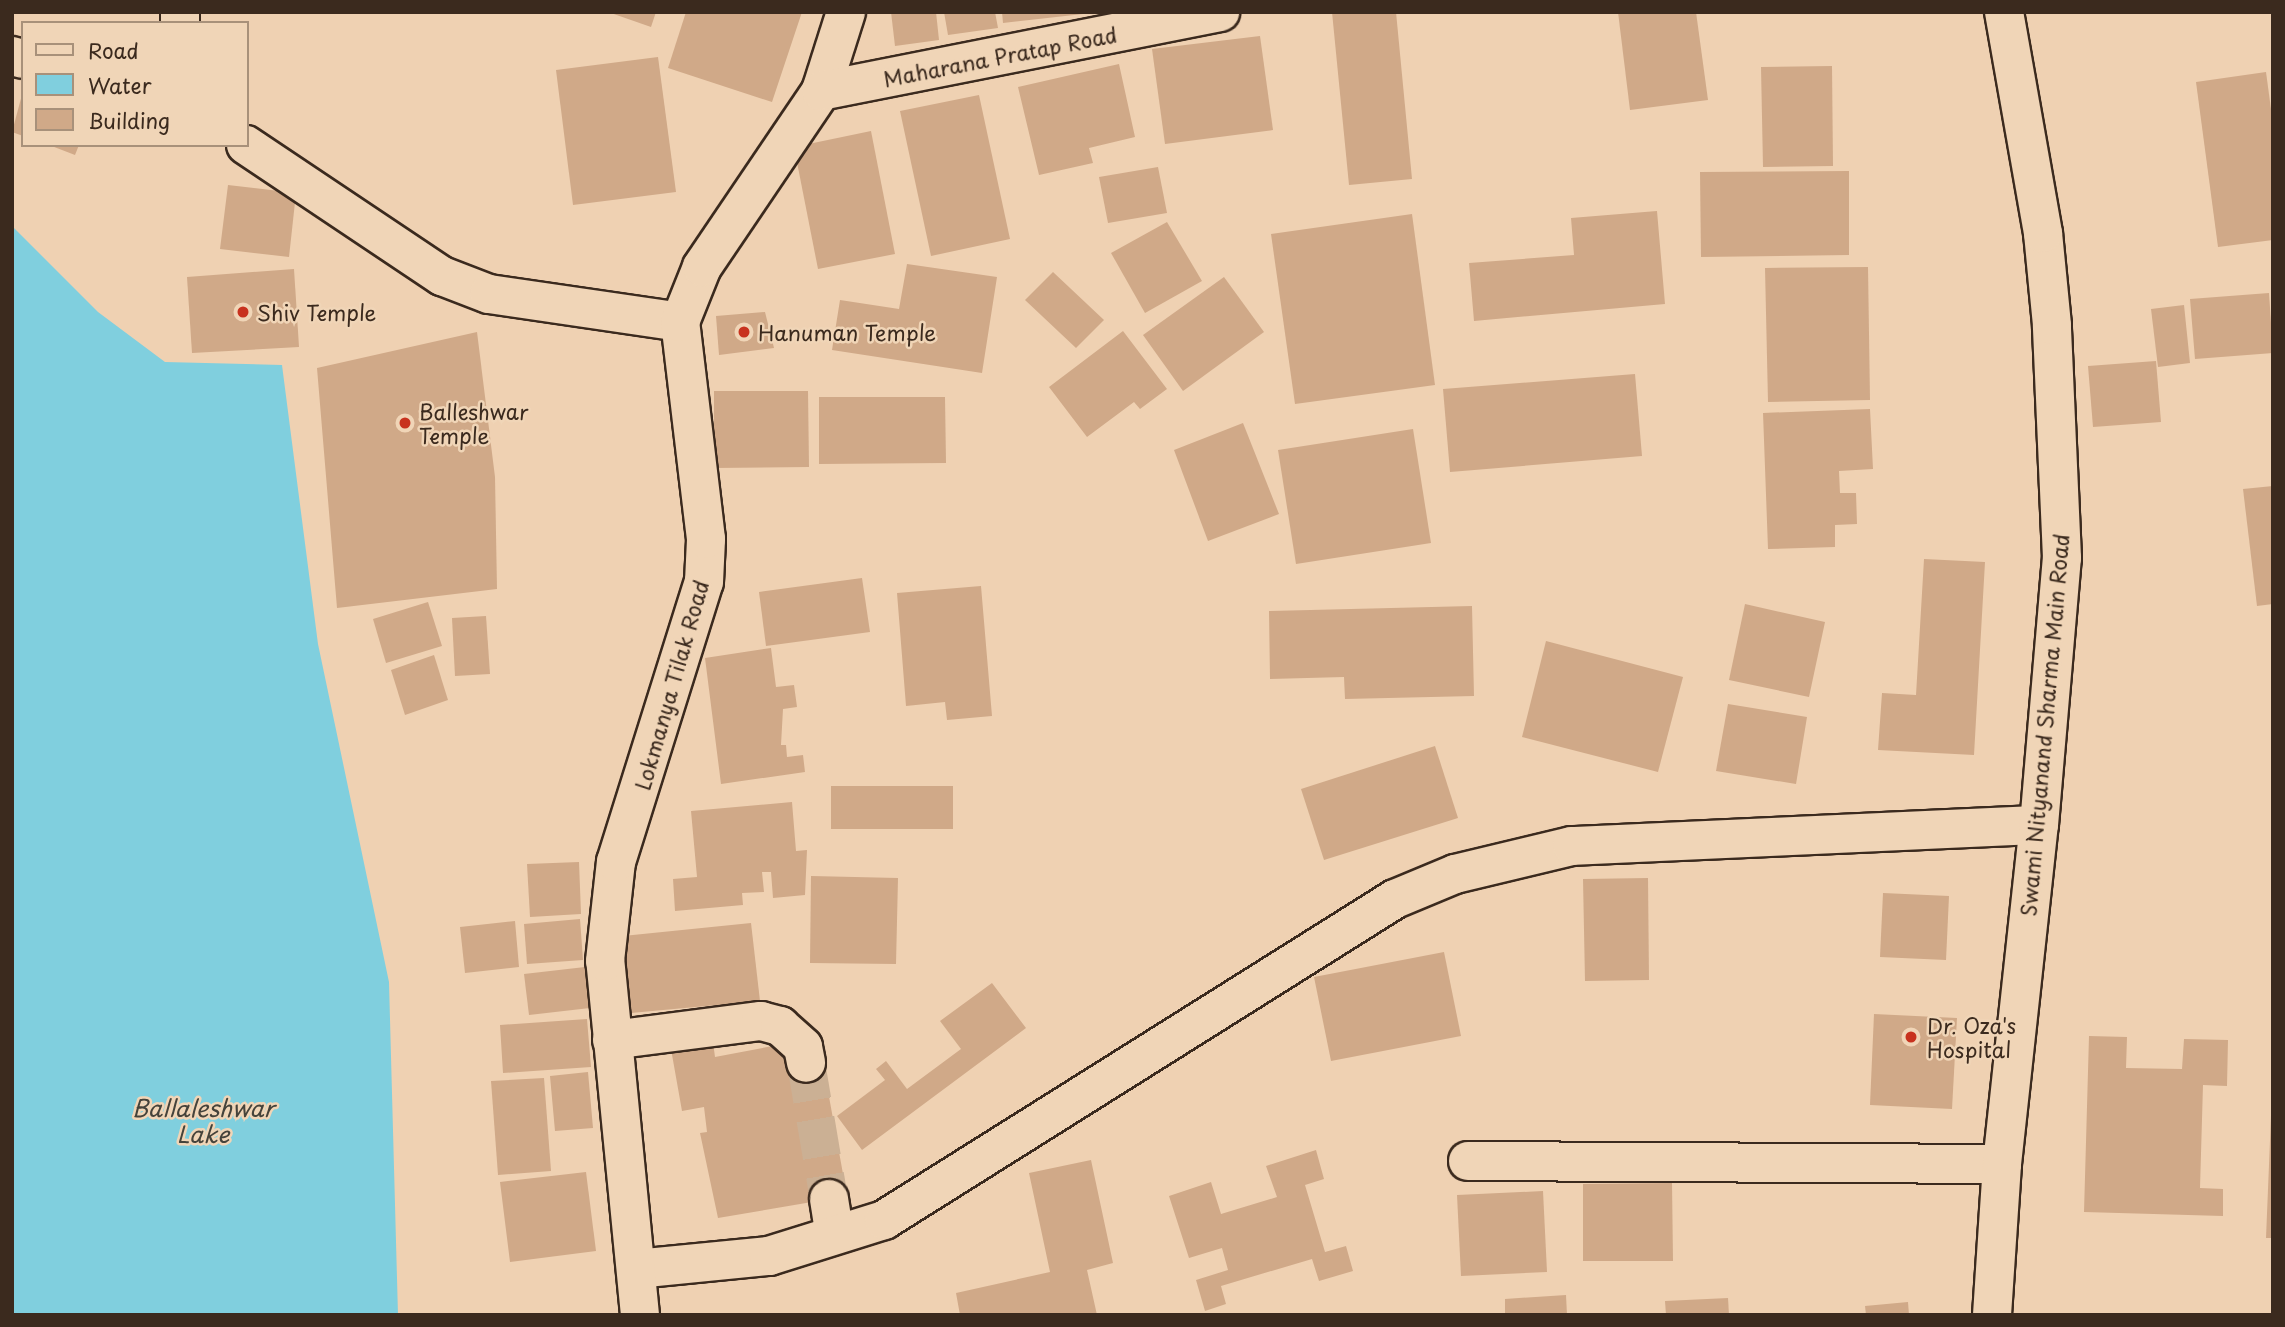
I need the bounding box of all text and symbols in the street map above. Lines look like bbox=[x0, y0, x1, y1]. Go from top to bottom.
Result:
legend bbox=[21, 21, 248, 147]
street label: Maharana Pratap Road bbox=[880, 21, 1120, 91]
text: Road bbox=[88, 34, 139, 66]
text: Water bbox=[88, 69, 151, 101]
text: Building bbox=[88, 104, 170, 136]
place label: Shiv Temple bbox=[257, 299, 377, 325]
marker: Shiv Temple bbox=[235, 304, 251, 320]
place label: Hanuman Temple bbox=[758, 319, 935, 345]
marker: Hanuman Temple bbox=[736, 324, 752, 340]
place label: Balleshwar Temple bbox=[419, 398, 528, 448]
marker: Balleshwar Temple bbox=[397, 415, 413, 431]
street label: Swami Nityanand Sharma Main Road bbox=[2015, 531, 2073, 919]
street label: Lokmanya Tilak Road bbox=[629, 577, 713, 793]
place label: Dr. Oza's Hospital bbox=[1927, 1012, 2017, 1062]
marker: Dr. Oza's Hospital bbox=[1901, 1027, 1921, 1047]
water label: Ballaleshwar Lake bbox=[132, 1094, 274, 1148]

